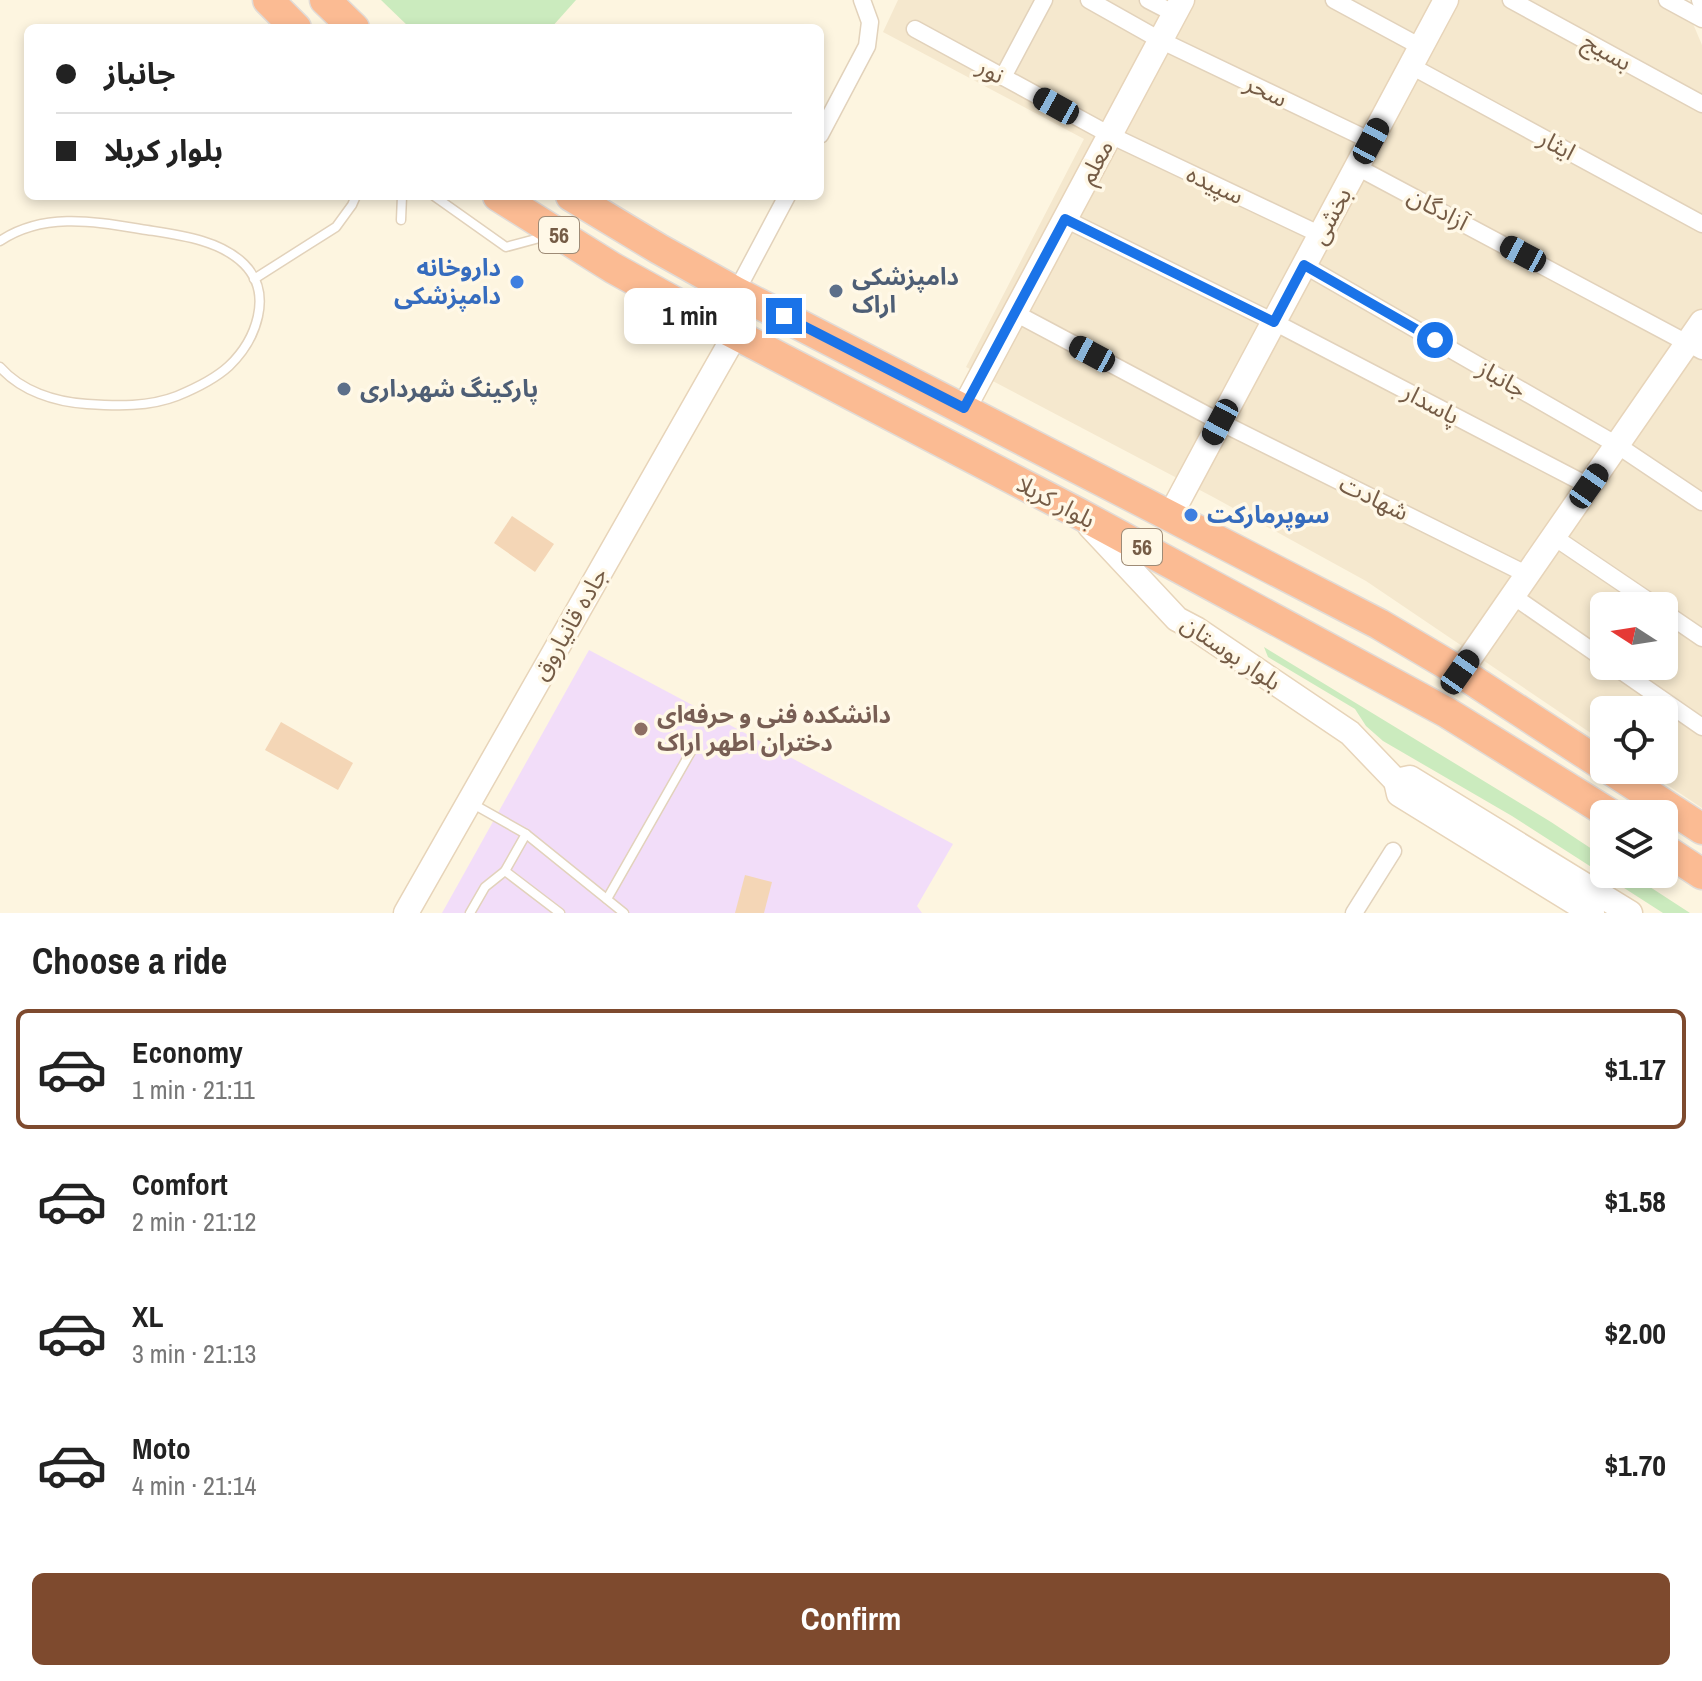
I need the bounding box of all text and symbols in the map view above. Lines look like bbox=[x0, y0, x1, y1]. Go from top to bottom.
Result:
street label: بسیج bbox=[1576, 25, 1638, 79]
street label: نور bbox=[971, 49, 1011, 91]
text: جانباز bbox=[104, 53, 175, 93]
street label: سحر bbox=[1239, 66, 1293, 114]
car bbox=[1029, 84, 1083, 128]
car bbox=[1349, 114, 1393, 168]
street label: ایثار bbox=[1532, 121, 1582, 167]
text: بلوار کربلا bbox=[104, 130, 223, 170]
street label: معلم bbox=[1070, 134, 1122, 190]
street label: سپیده bbox=[1182, 157, 1249, 211]
street label: آزادگان bbox=[1403, 179, 1475, 238]
street label: بخشی bbox=[1302, 182, 1358, 249]
road number: 56 bbox=[539, 217, 579, 253]
car bbox=[1496, 232, 1550, 276]
place label: داروخانه دامپزشکی bbox=[394, 251, 501, 312]
place label: دامپزشکی اراک bbox=[852, 260, 959, 320]
marker: داروخانه دامپزشکی bbox=[508, 273, 526, 291]
marker: دامپزشکی اراک bbox=[827, 282, 845, 300]
callout: 1 min bbox=[624, 288, 756, 344]
text: 1 min bbox=[662, 298, 718, 333]
route end bbox=[766, 298, 802, 334]
route start bbox=[1417, 322, 1453, 358]
car bbox=[1065, 332, 1119, 376]
street label: جانباز bbox=[1471, 351, 1533, 405]
place label: پارکینگ شهرداری bbox=[360, 372, 538, 405]
street label: پاسدار bbox=[1396, 374, 1466, 432]
marker: پارکینگ شهرداری bbox=[335, 380, 353, 398]
car bbox=[1198, 395, 1242, 449]
car bbox=[1565, 459, 1613, 513]
street label: بلوار کربلا bbox=[1012, 467, 1101, 535]
street label: شهادت bbox=[1335, 467, 1414, 528]
place label: سوپرمارکت bbox=[1207, 498, 1330, 531]
marker: سوپرمارکت bbox=[1182, 506, 1200, 524]
road number: 56 bbox=[1122, 529, 1162, 565]
street label: جاده قانیاروق bbox=[524, 561, 614, 686]
north arrow bbox=[1590, 592, 1678, 680]
map controls bbox=[1590, 592, 1678, 888]
street label: بلوار بوستان bbox=[1175, 607, 1288, 697]
car bbox=[1436, 645, 1484, 699]
button: locate bbox=[1590, 696, 1678, 784]
place label: دانشکده فنی و حرفه‌ای دختران اطهر اراک bbox=[657, 698, 891, 758]
marker: دانشکده فنی و حرفه‌ای دختران اطهر اراک bbox=[632, 720, 650, 738]
button: layers bbox=[1590, 800, 1678, 888]
text: Choose a ride bbox=[32, 937, 227, 985]
text: Economy bbox=[132, 1032, 243, 1072]
icon: car bbox=[36, 1033, 108, 1105]
text: $1.17 bbox=[1604, 1049, 1666, 1089]
text: 1 min · 21:11 bbox=[132, 1072, 255, 1107]
text: Comfort bbox=[132, 1164, 228, 1204]
icon: car bbox=[36, 1165, 108, 1237]
text: $1.58 bbox=[1604, 1181, 1666, 1221]
text: 2 min · 21:12 bbox=[132, 1204, 256, 1239]
text: XL bbox=[132, 1296, 163, 1336]
icon: car bbox=[36, 1297, 108, 1369]
text: $2.00 bbox=[1604, 1313, 1666, 1353]
text: 3 min · 21:13 bbox=[132, 1336, 256, 1371]
text: Moto bbox=[132, 1428, 191, 1468]
icon: car bbox=[36, 1429, 108, 1501]
text: $1.70 bbox=[1604, 1445, 1666, 1485]
text: 4 min · 21:14 bbox=[132, 1468, 256, 1503]
button: Confirm bbox=[32, 1573, 1670, 1665]

